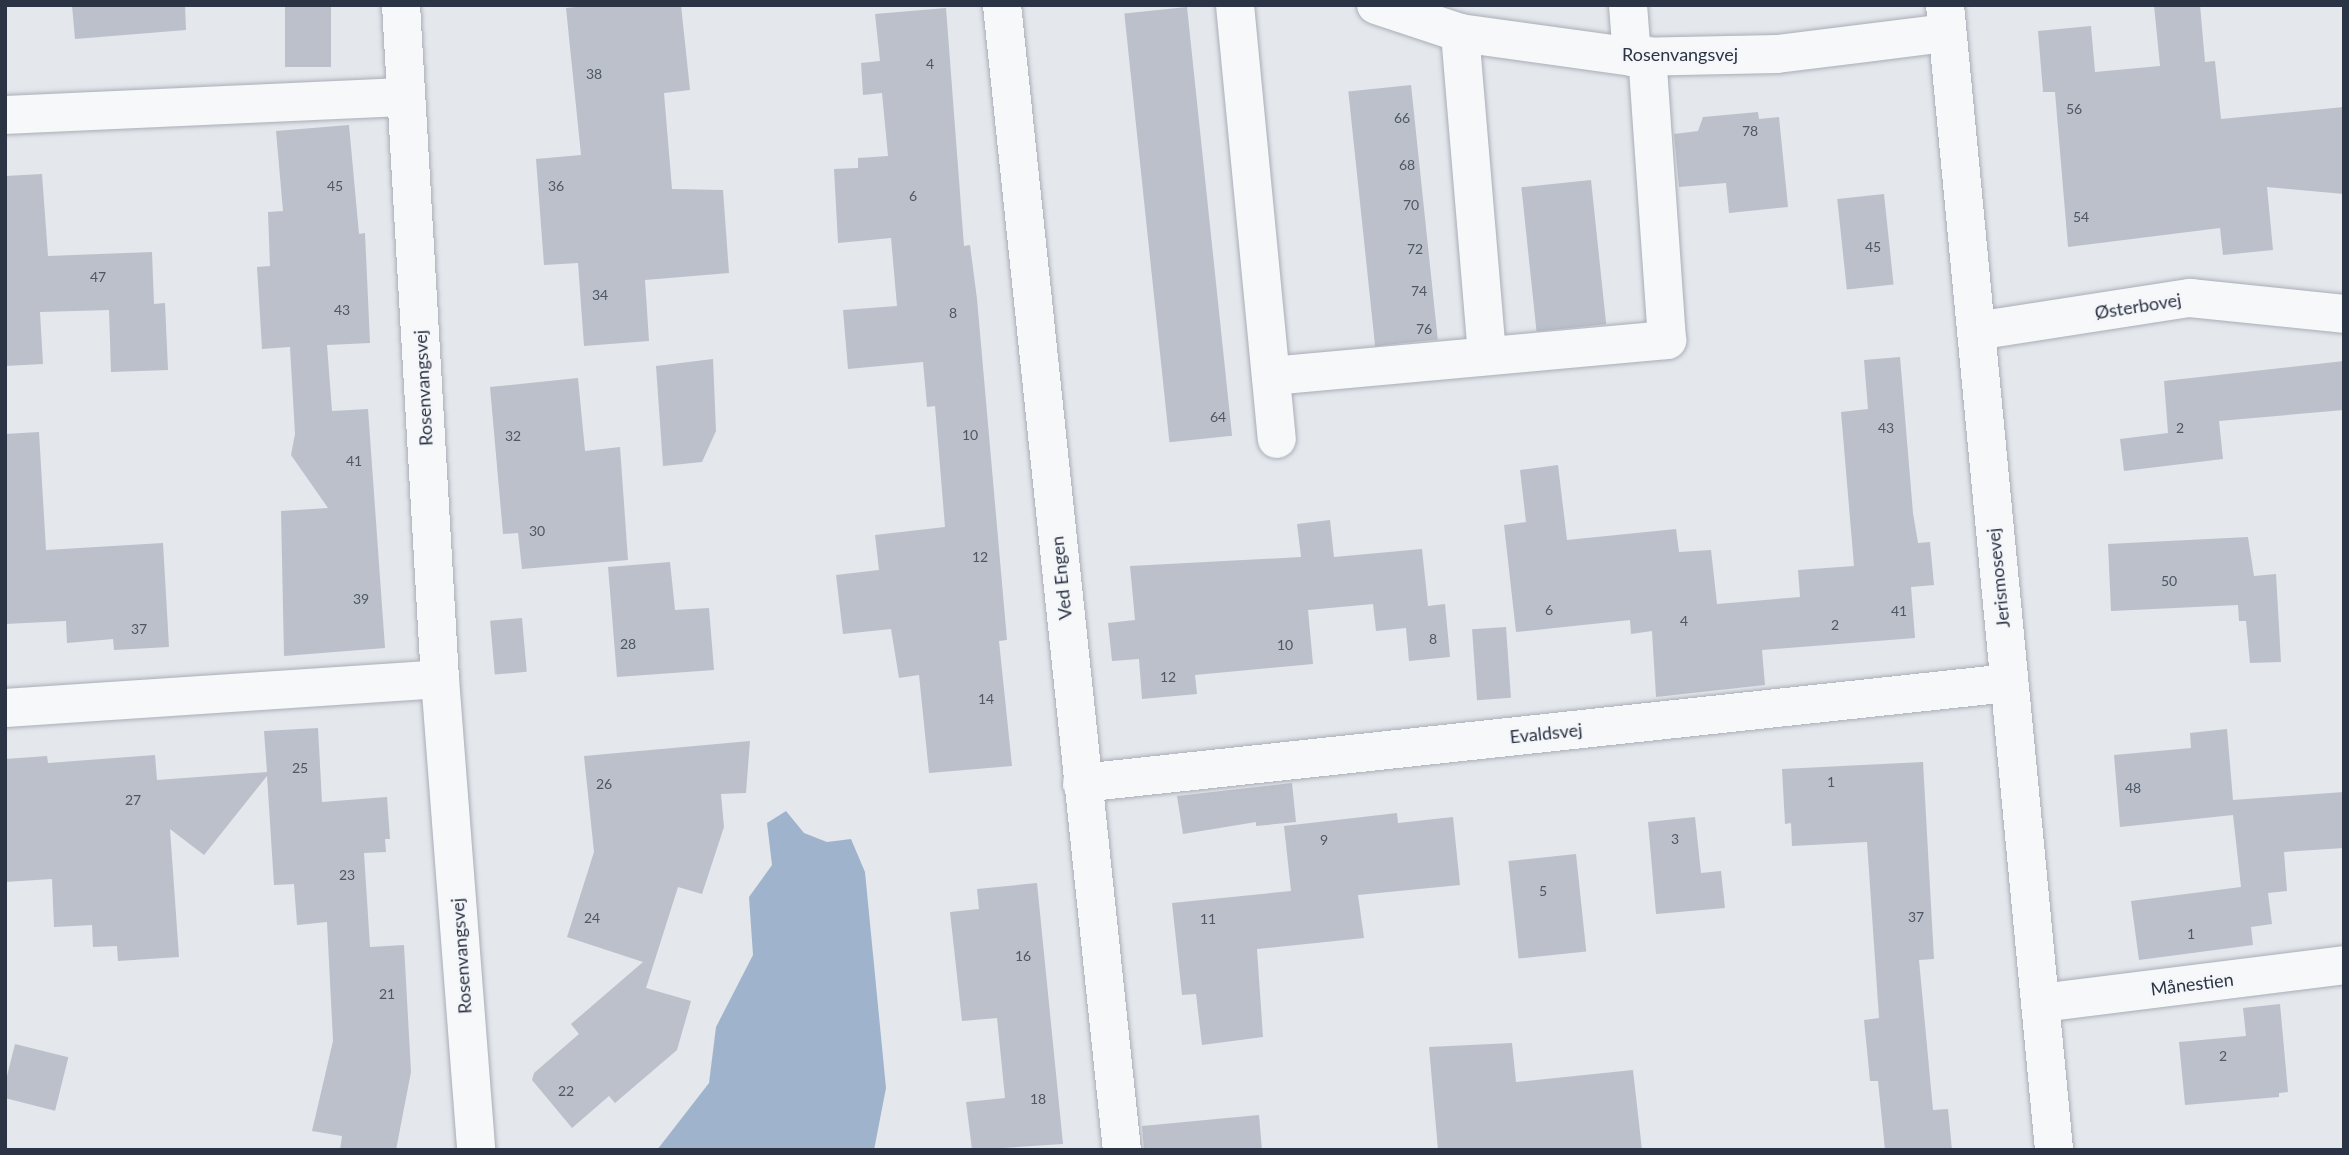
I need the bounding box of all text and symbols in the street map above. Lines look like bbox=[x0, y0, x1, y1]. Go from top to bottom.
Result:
street label: Rosenvangsvej bbox=[1622, 43, 1738, 65]
house number: 4 bbox=[926, 56, 934, 72]
house number: 38 bbox=[586, 66, 602, 82]
house number: 56 bbox=[2066, 101, 2082, 117]
house number: 66 bbox=[1394, 110, 1410, 126]
house number: 78 bbox=[1742, 123, 1758, 139]
house number: 68 bbox=[1399, 157, 1415, 173]
house number: 45 bbox=[327, 178, 343, 194]
house number: 36 bbox=[548, 178, 564, 194]
house number: 6 bbox=[909, 188, 917, 204]
house number: 70 bbox=[1403, 197, 1419, 213]
house number: 54 bbox=[2073, 209, 2089, 225]
house number: 45 bbox=[1865, 239, 1881, 255]
house number: 72 bbox=[1407, 241, 1423, 257]
house number: 47 bbox=[90, 269, 106, 285]
house number: 74 bbox=[1411, 283, 1427, 299]
house number: 34 bbox=[592, 287, 608, 303]
street label: Østerbovej bbox=[2093, 288, 2183, 324]
house number: 43 bbox=[334, 302, 350, 318]
house number: 8 bbox=[949, 305, 957, 321]
house number: 76 bbox=[1416, 321, 1432, 337]
street label: Rosenvangsvej bbox=[409, 330, 437, 446]
house number: 64 bbox=[1210, 409, 1226, 425]
house number: 43 bbox=[1878, 420, 1894, 436]
house number: 2 bbox=[2176, 420, 2184, 436]
house number: 10 bbox=[962, 427, 978, 443]
house number: 32 bbox=[505, 428, 521, 444]
house number: 41 bbox=[346, 453, 362, 469]
house number: 30 bbox=[529, 523, 545, 539]
street label: Jerismosevej bbox=[1982, 527, 2014, 629]
street label: Ved Engen bbox=[1046, 535, 1076, 621]
house number: 12 bbox=[972, 549, 988, 565]
house number: 50 bbox=[2161, 573, 2177, 589]
house number: 39 bbox=[353, 591, 369, 607]
house number: 6 bbox=[1545, 602, 1553, 618]
house number: 41 bbox=[1891, 603, 1907, 619]
house number: 4 bbox=[1680, 613, 1688, 629]
house number: 2 bbox=[1831, 617, 1839, 633]
house number: 37 bbox=[131, 621, 147, 637]
house number: 8 bbox=[1429, 631, 1437, 647]
house number: 28 bbox=[620, 636, 636, 652]
house number: 10 bbox=[1277, 637, 1293, 653]
house number: 12 bbox=[1160, 669, 1176, 685]
house number: 14 bbox=[978, 691, 994, 707]
street label: Evaldsvej bbox=[1509, 718, 1583, 748]
house number: 25 bbox=[292, 760, 308, 776]
house number: 1 bbox=[1827, 774, 1835, 790]
house number: 26 bbox=[596, 776, 612, 792]
house number: 48 bbox=[2125, 780, 2141, 796]
house number: 27 bbox=[125, 792, 141, 808]
house number: 3 bbox=[1671, 831, 1679, 847]
house number: 9 bbox=[1320, 832, 1328, 848]
house number: 23 bbox=[339, 867, 355, 883]
house number: 5 bbox=[1539, 883, 1547, 899]
street label: Rosenvangsvej bbox=[446, 897, 476, 1015]
house number: 37 bbox=[1908, 909, 1924, 925]
house number: 24 bbox=[584, 910, 600, 926]
house number: 11 bbox=[1200, 911, 1216, 927]
house number: 1 bbox=[2187, 926, 2195, 942]
house number: 16 bbox=[1015, 948, 1031, 964]
street label: Månestien bbox=[2149, 968, 2235, 1000]
house number: 21 bbox=[379, 986, 395, 1002]
house number: 2 bbox=[2219, 1048, 2227, 1064]
house number: 22 bbox=[558, 1083, 574, 1099]
house number: 18 bbox=[1030, 1091, 1046, 1107]

